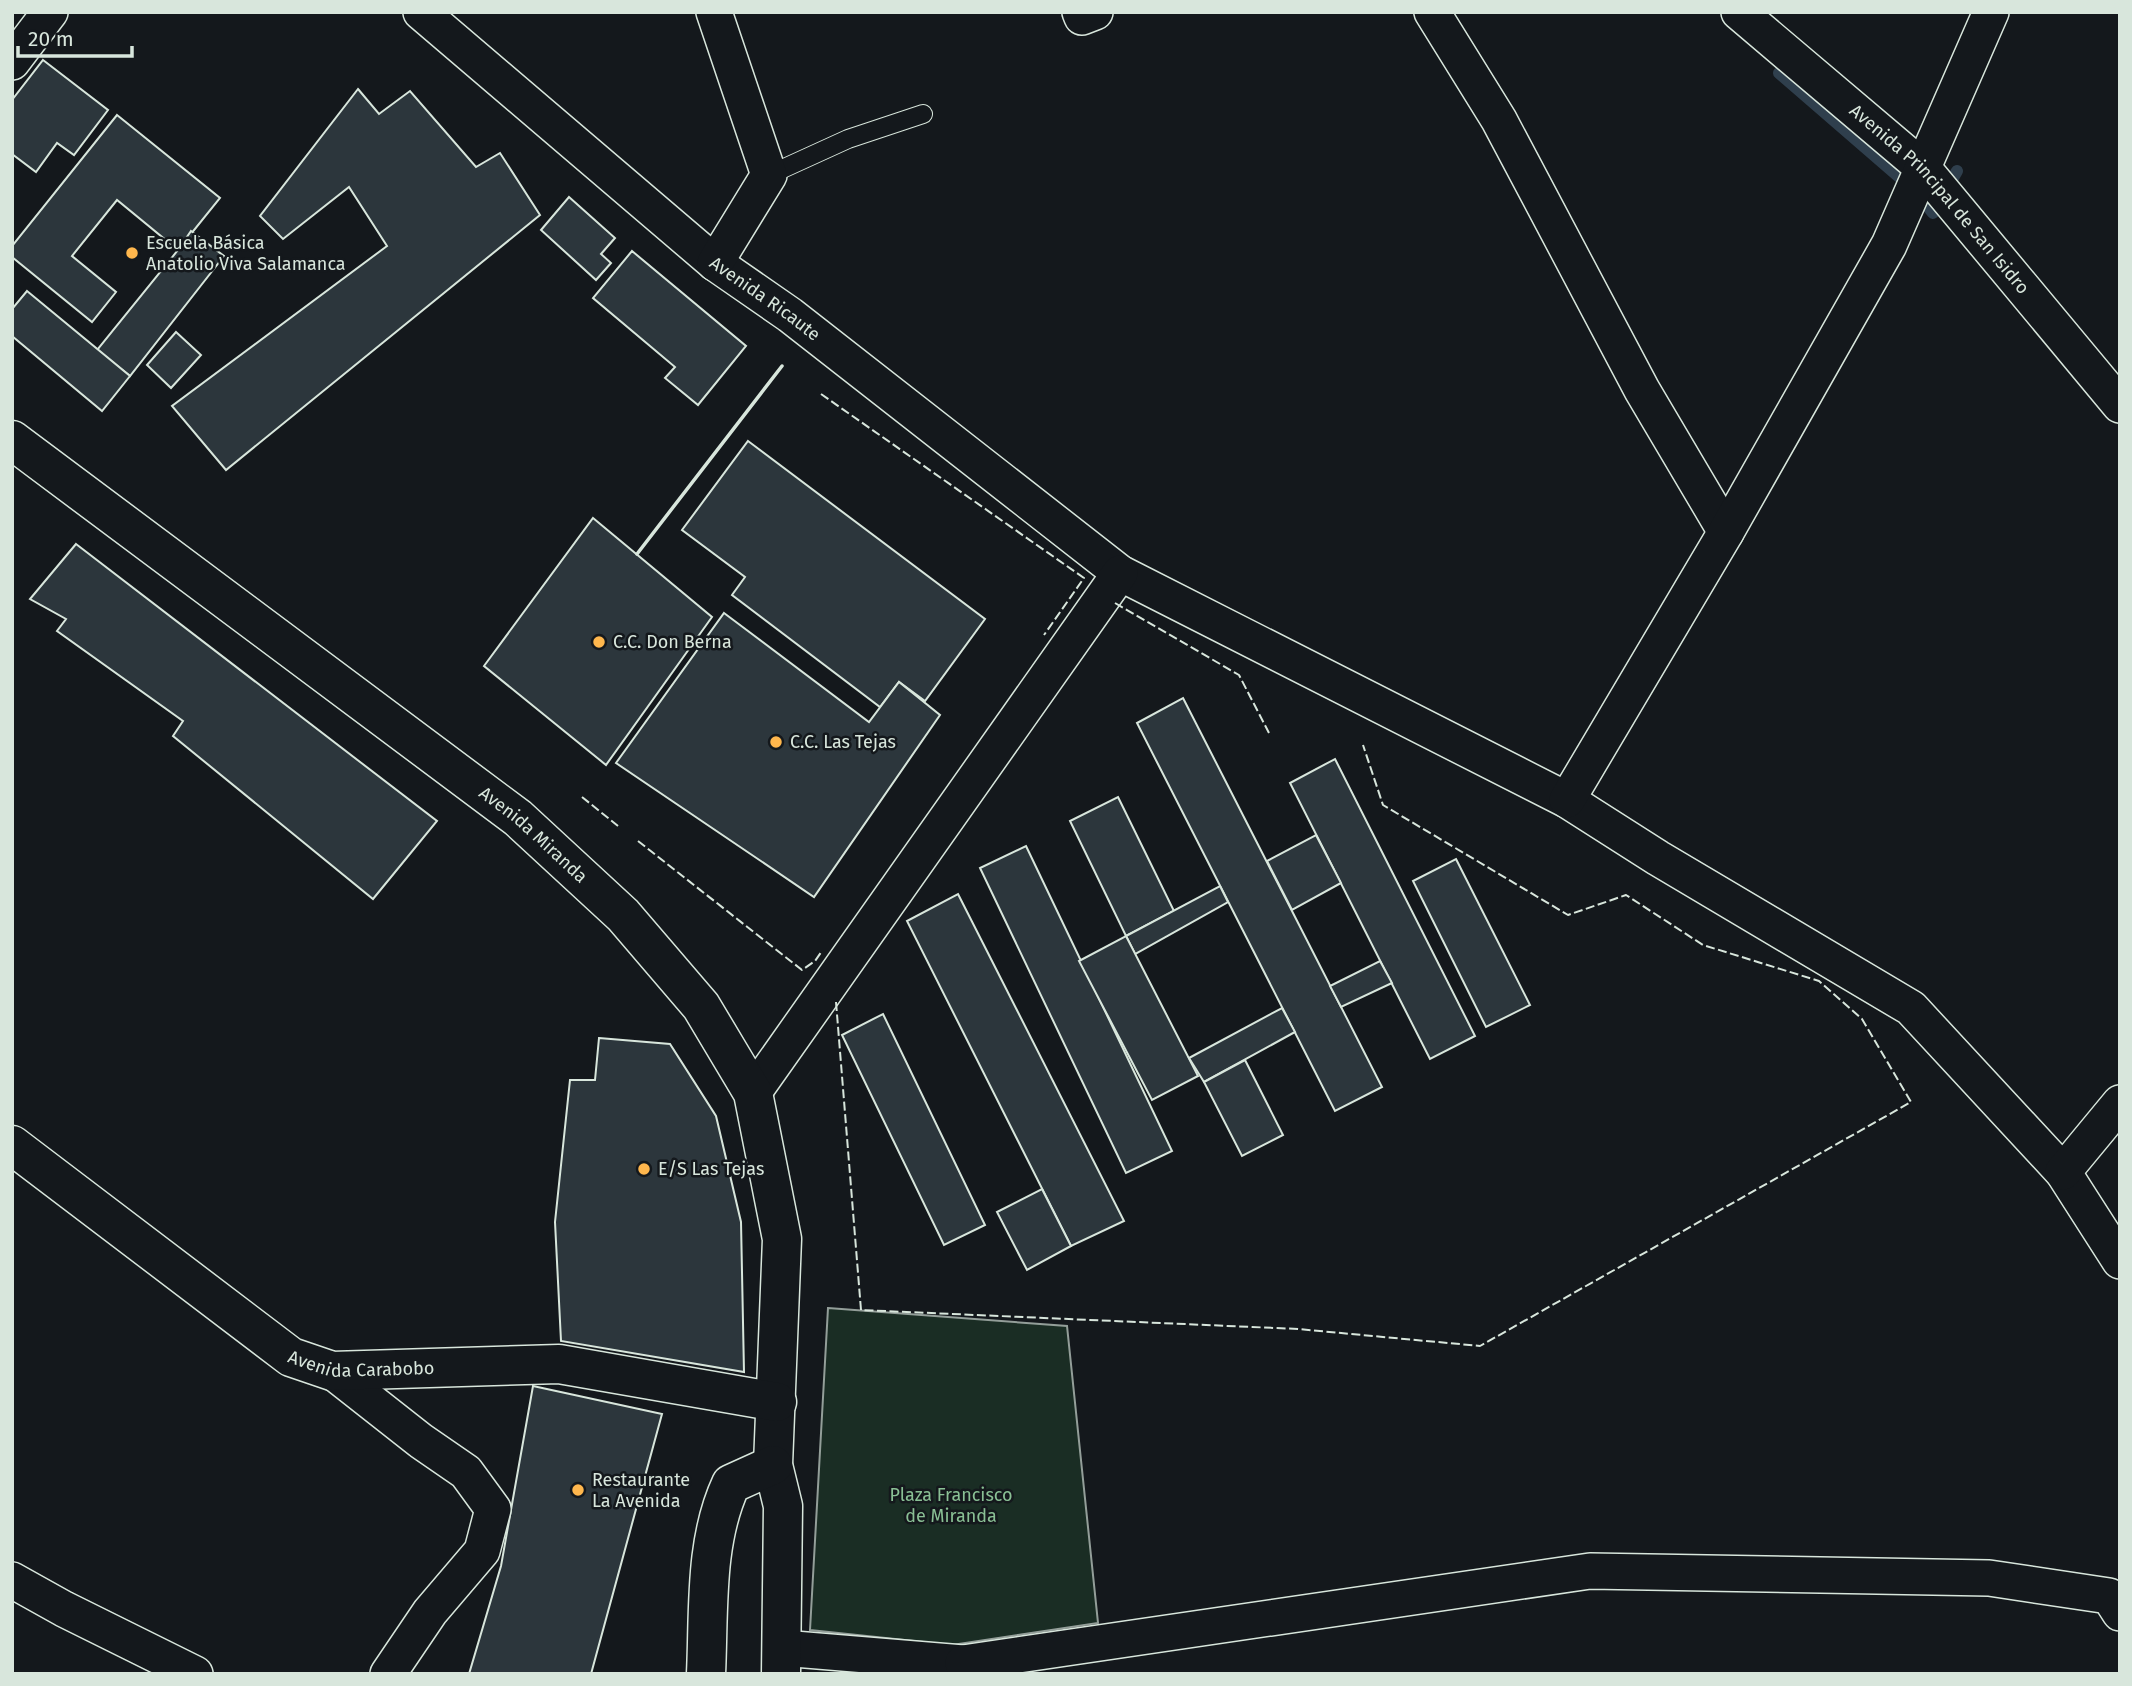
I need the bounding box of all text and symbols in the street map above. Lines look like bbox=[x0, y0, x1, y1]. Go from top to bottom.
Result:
scale bar bbox=[18, 14, 131, 58]
text: 20 m bbox=[28, 26, 74, 52]
street label: Avenida Principal de San Isidro bbox=[1845, 99, 2034, 298]
place label: Escuela Básica Anatolio Viva Salamanca bbox=[146, 232, 346, 275]
marker: Escuela Básica Anatolio Viva Salamanca bbox=[124, 245, 140, 261]
street label: Avenida Ricaute bbox=[706, 252, 825, 346]
place label: C.C. Don Berna bbox=[613, 631, 732, 653]
marker: C.C. Don Berna bbox=[591, 634, 607, 650]
place label: C.C. Las Tejas bbox=[790, 731, 896, 753]
marker: C.C. Las Tejas bbox=[768, 734, 784, 750]
street label: Avenida Miranda bbox=[475, 782, 592, 888]
place label: E/S Las Tejas bbox=[658, 1158, 764, 1180]
marker: E/S Las Tejas bbox=[636, 1161, 652, 1177]
street label: Avenida Carabobo bbox=[285, 1346, 435, 1382]
place label: Restaurante La Avenida bbox=[592, 1469, 690, 1512]
marker: Restaurante La Avenida bbox=[570, 1482, 586, 1498]
park label: Plaza Francisco de Miranda bbox=[889, 1484, 1013, 1527]

